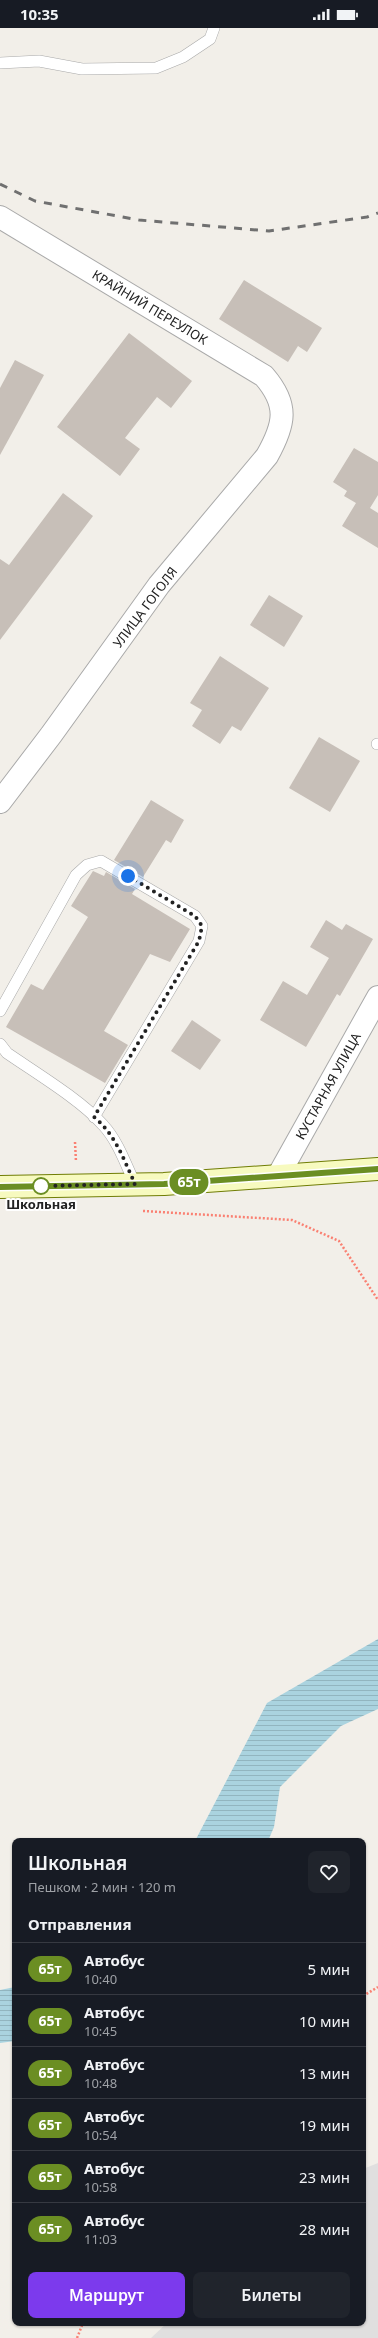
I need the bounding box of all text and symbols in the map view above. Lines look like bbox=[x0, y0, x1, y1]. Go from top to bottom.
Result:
text: 10:35 bbox=[20, 4, 59, 24]
street label: КРАЙНИЙ ПЕРЕУЛОК bbox=[89, 265, 211, 349]
street label: УЛИЦА ГОГОЛЯ bbox=[109, 563, 181, 651]
your location bbox=[118, 866, 138, 886]
street label: КУСТАРНАЯ УЛИЦА bbox=[291, 1029, 365, 1143]
line badge: 65т bbox=[166, 1169, 212, 1195]
text: 65т bbox=[177, 1172, 201, 1191]
marker: Школьная bbox=[32, 1177, 50, 1195]
place label: Школьная bbox=[6, 1195, 76, 1213]
text: Школьная bbox=[28, 1850, 127, 1876]
button: heart bbox=[308, 1851, 350, 1893]
text: Пешком · 2 мин · 120 m bbox=[28, 1878, 176, 1896]
text: Отправления bbox=[28, 1914, 132, 1934]
text: Автобус bbox=[84, 1950, 145, 1970]
text: 65т bbox=[38, 1959, 62, 1978]
text: 5 мин bbox=[307, 1959, 350, 1979]
text: 10:40 bbox=[84, 1970, 117, 1988]
text: Автобус bbox=[84, 2002, 145, 2022]
text: 65т bbox=[38, 2011, 62, 2030]
text: 10 мин bbox=[299, 2011, 350, 2031]
text: 10:45 bbox=[84, 2022, 117, 2040]
text: Автобус bbox=[84, 2054, 145, 2074]
text: 65т bbox=[38, 2063, 62, 2082]
text: 13 мин bbox=[299, 2063, 350, 2083]
text: 10:48 bbox=[84, 2074, 117, 2092]
text: Автобус bbox=[84, 2106, 145, 2126]
text: 65т bbox=[38, 2115, 62, 2134]
text: 19 мин bbox=[299, 2115, 350, 2135]
text: 10:54 bbox=[84, 2126, 117, 2144]
text: Автобус bbox=[84, 2158, 145, 2178]
text: 65т bbox=[38, 2167, 62, 2186]
text: 23 мин bbox=[299, 2167, 350, 2187]
text: 10:58 bbox=[84, 2178, 117, 2196]
text: Автобус bbox=[84, 2210, 145, 2230]
text: 65т bbox=[38, 2219, 62, 2238]
text: 28 мин bbox=[299, 2219, 350, 2239]
text: 11:03 bbox=[84, 2230, 117, 2248]
button: Маршрут bbox=[28, 2272, 185, 2318]
button: Билеты bbox=[193, 2272, 350, 2318]

